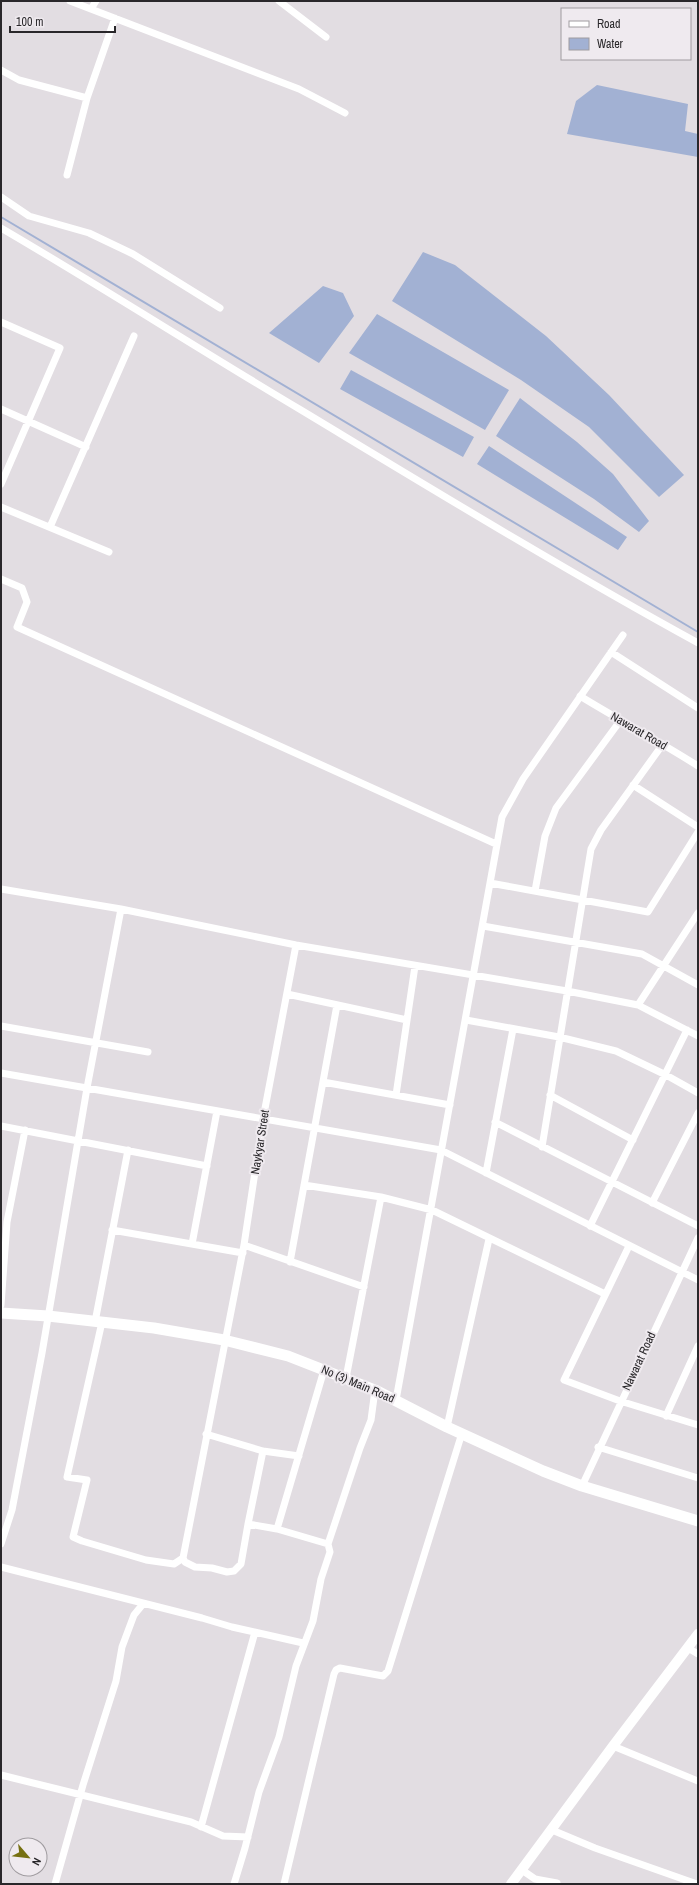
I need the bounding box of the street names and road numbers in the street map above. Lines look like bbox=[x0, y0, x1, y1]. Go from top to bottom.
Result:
street label: Nawarat Road bbox=[608, 708, 670, 754]
street label: Naykyar Street bbox=[247, 1108, 273, 1175]
street label: Nawarat Road bbox=[618, 1329, 660, 1393]
street label: No (3) Main Road bbox=[319, 1361, 397, 1407]

